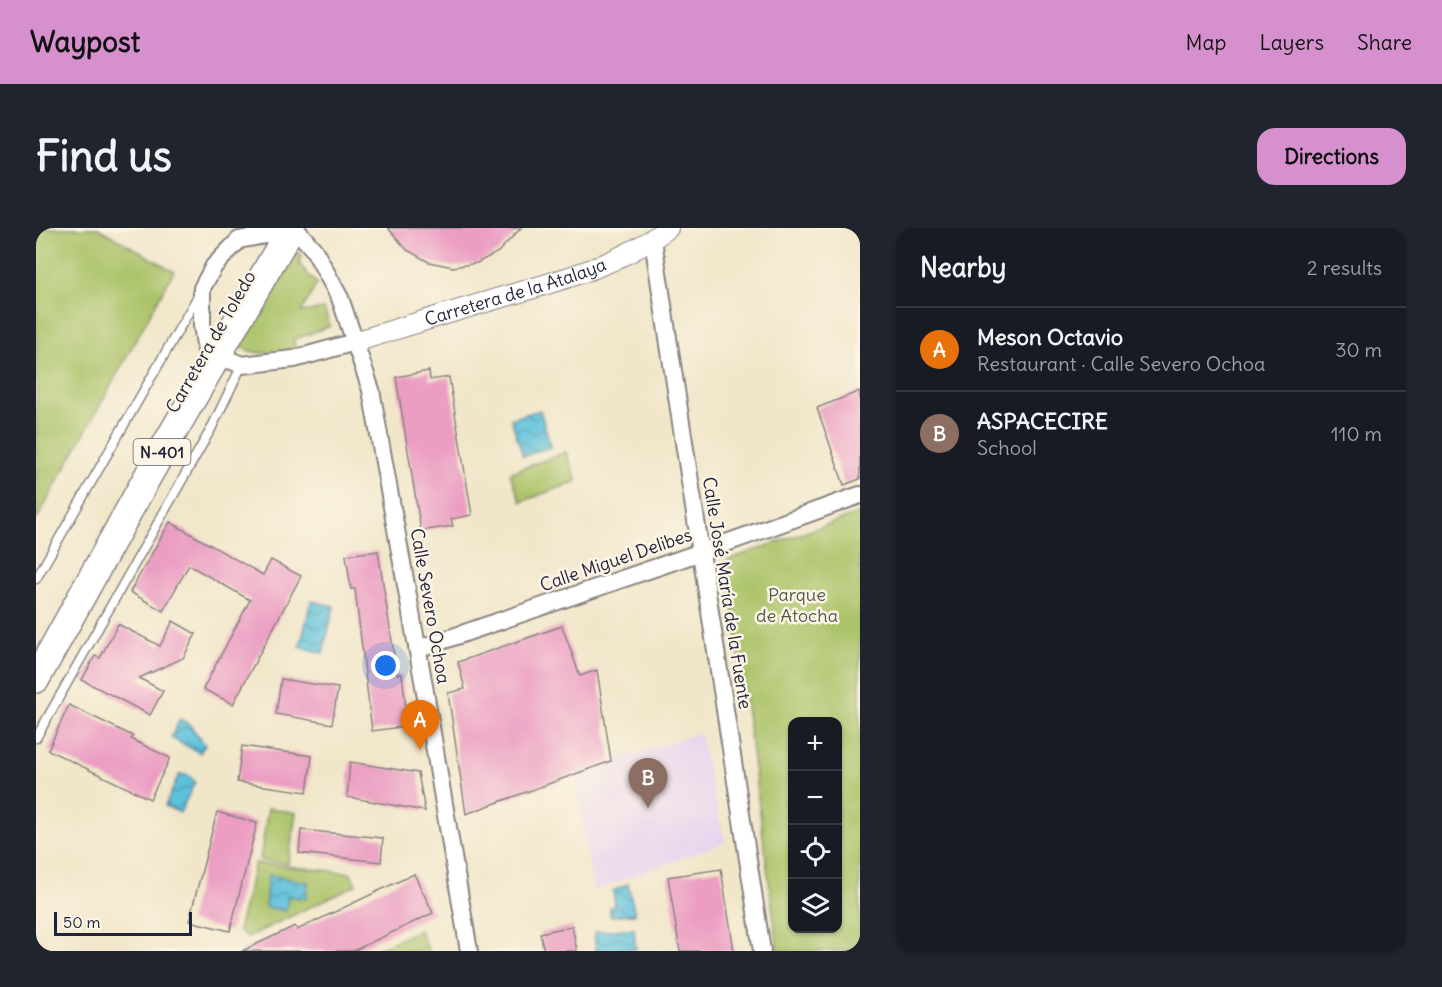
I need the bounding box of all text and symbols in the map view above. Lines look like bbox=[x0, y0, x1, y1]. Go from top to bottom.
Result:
text: Waypost bbox=[30, 24, 140, 60]
text: Map bbox=[1186, 29, 1226, 56]
text: Layers bbox=[1259, 29, 1324, 56]
text: Share bbox=[1357, 29, 1412, 56]
button: Directions bbox=[1257, 128, 1406, 185]
text: Find us bbox=[36, 130, 172, 182]
text: Nearby bbox=[920, 251, 1006, 284]
street label: Carretera de la Atalaya bbox=[422, 252, 609, 331]
text: 2 results bbox=[1307, 255, 1382, 280]
street label: Carretera de Toledo bbox=[161, 267, 261, 417]
text: Meson Octavio bbox=[977, 323, 1123, 351]
text: A bbox=[933, 337, 946, 362]
text: 30 m bbox=[1335, 337, 1382, 362]
text: Restaurant · Calle Severo Ochoa bbox=[977, 351, 1266, 376]
text: ASPACECIRE bbox=[977, 407, 1108, 435]
text: B bbox=[933, 421, 946, 446]
text: 110 m bbox=[1331, 421, 1382, 446]
text: School bbox=[977, 435, 1037, 460]
road number: N-401 bbox=[134, 439, 190, 465]
street label: Calle José María de la Fuente bbox=[698, 475, 757, 711]
street label: Calle Miguel Delibes bbox=[537, 523, 695, 596]
street label: Calle Severo Ochoa bbox=[405, 526, 456, 686]
park label: Parque de Atocha bbox=[756, 583, 838, 627]
your location bbox=[371, 651, 400, 680]
pin: A bbox=[400, 700, 440, 750]
map controls bbox=[788, 717, 842, 933]
button: + bbox=[788, 717, 842, 771]
pin: B bbox=[628, 758, 668, 808]
button: − bbox=[788, 771, 842, 825]
button: locate bbox=[788, 825, 842, 879]
button: layers bbox=[788, 879, 842, 933]
scale bar bbox=[54, 909, 192, 936]
text: 50 m bbox=[63, 912, 101, 932]

